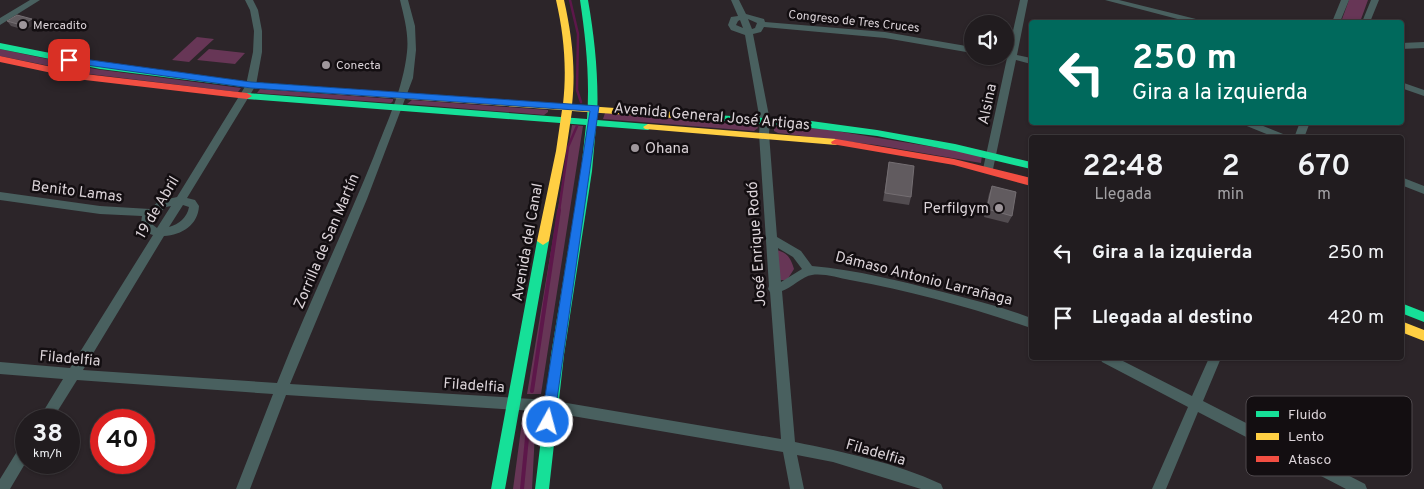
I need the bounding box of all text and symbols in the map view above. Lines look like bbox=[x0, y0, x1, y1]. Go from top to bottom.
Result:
street label: Congreso de Tres Cruces bbox=[788, 7, 920, 37]
map controls bbox=[964, 15, 1014, 65]
button: sound bbox=[964, 15, 1014, 65]
place label: Mercadito bbox=[33, 18, 87, 34]
marker: Mercadito bbox=[17, 19, 29, 31]
text: 250 m bbox=[1132, 37, 1237, 81]
pin bbox=[48, 39, 90, 81]
icon: left bbox=[1049, 40, 1114, 105]
icon: arrive bbox=[55, 46, 83, 74]
place label: Conecta bbox=[336, 58, 381, 74]
marker: Conecta bbox=[320, 59, 332, 71]
text: Gira a la izquierda bbox=[1132, 80, 1308, 107]
street label: Alsina bbox=[975, 82, 1002, 127]
street label: Avenida General José Artigas bbox=[613, 99, 811, 136]
place label: Ohana bbox=[645, 140, 689, 159]
marker: Ohana bbox=[629, 142, 641, 154]
text: 22:48 bbox=[1082, 149, 1164, 186]
text: 2 bbox=[1221, 149, 1240, 186]
text: 670 bbox=[1297, 149, 1351, 186]
street label: Zorrilla de San Martín bbox=[290, 171, 364, 312]
street label: 19 de Abril bbox=[132, 173, 184, 242]
street label: Benito Lamas bbox=[30, 177, 124, 208]
street label: José Enrique Rodó bbox=[744, 181, 771, 307]
street label: Avenida del Canal bbox=[509, 182, 548, 303]
text: Llegada bbox=[1095, 185, 1152, 205]
text: min bbox=[1217, 185, 1244, 205]
text: m bbox=[1317, 185, 1331, 205]
place label: Perfilgym bbox=[923, 200, 989, 219]
marker: Perfilgym bbox=[993, 202, 1005, 214]
icon: left bbox=[1049, 239, 1077, 267]
text: Gira a la izquierda bbox=[1092, 241, 1252, 265]
text: 250 m bbox=[1328, 241, 1384, 265]
street label: Dámaso Antonio Larrañaga bbox=[833, 248, 1014, 311]
icon: arrive bbox=[1049, 304, 1077, 332]
text: Llegada al destino bbox=[1092, 306, 1253, 330]
text: 420 m bbox=[1328, 306, 1384, 330]
street label: Filadelfia bbox=[38, 347, 101, 372]
street label: Filadelfia bbox=[443, 375, 505, 398]
position arrow bbox=[521, 395, 573, 447]
legend bbox=[1246, 396, 1412, 476]
text: Fluido bbox=[1288, 407, 1327, 424]
speed limit sign: 40 bbox=[90, 409, 155, 474]
text: 38 bbox=[32, 419, 63, 451]
text: Lento bbox=[1288, 429, 1324, 446]
street label: Filadelfia bbox=[843, 436, 908, 471]
text: km/h bbox=[33, 446, 62, 462]
text: Atasco bbox=[1288, 452, 1331, 469]

